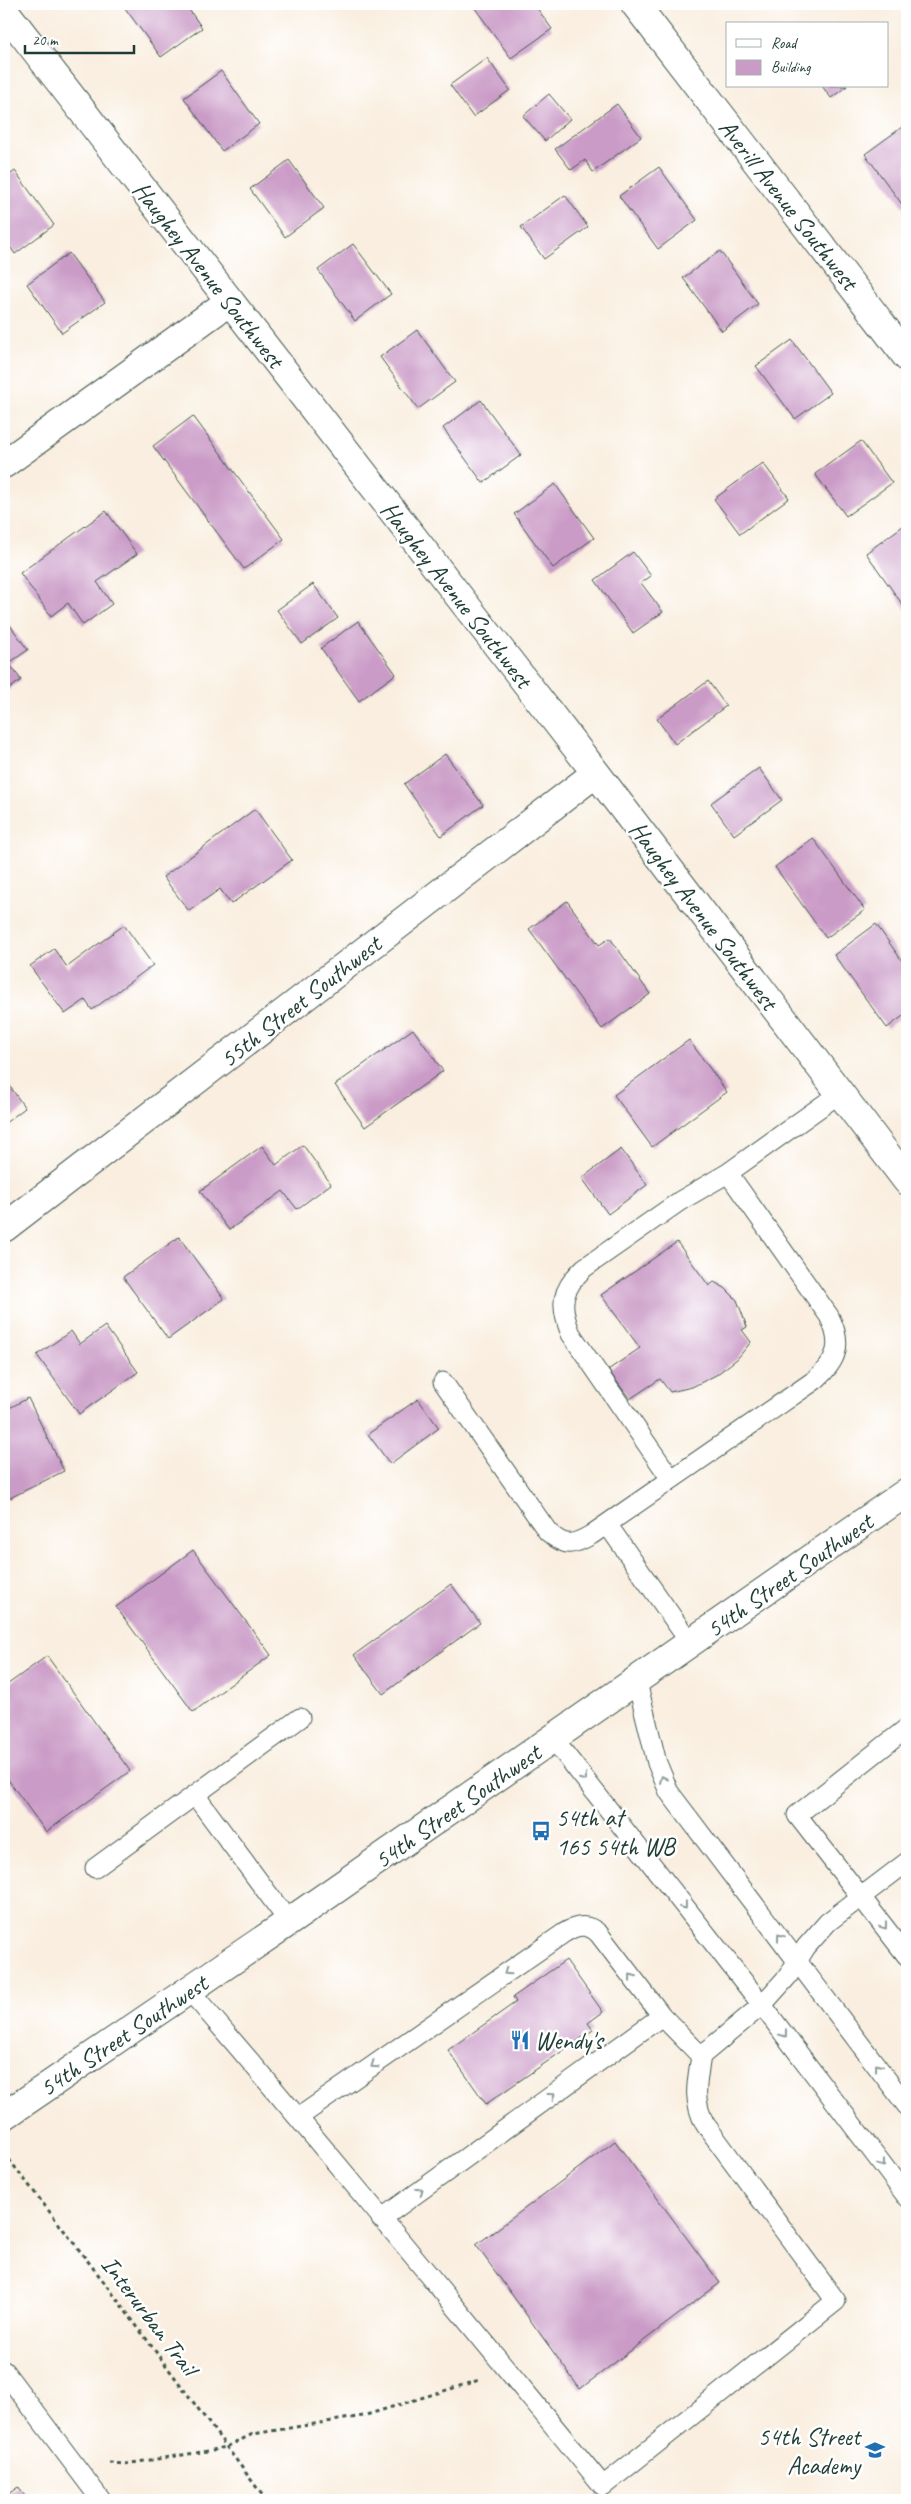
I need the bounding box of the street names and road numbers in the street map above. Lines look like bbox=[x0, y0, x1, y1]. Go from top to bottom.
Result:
street label: Averill Avenue Southwest bbox=[711, 113, 867, 299]
street label: Haughey Avenue Southwest bbox=[125, 175, 293, 376]
street label: Haughey Avenue Southwest bbox=[373, 495, 541, 696]
street label: Haughey Avenue Southwest bbox=[622, 815, 786, 1018]
street label: 55th Street Southwest bbox=[213, 927, 390, 1075]
street label: 54th Street Southwest bbox=[700, 1505, 881, 1645]
street label: 54th Street Southwest bbox=[368, 1736, 549, 1876]
street label: 54th Street Southwest bbox=[33, 1966, 216, 2104]
street label: Interurban Trail bbox=[94, 2250, 207, 2385]

